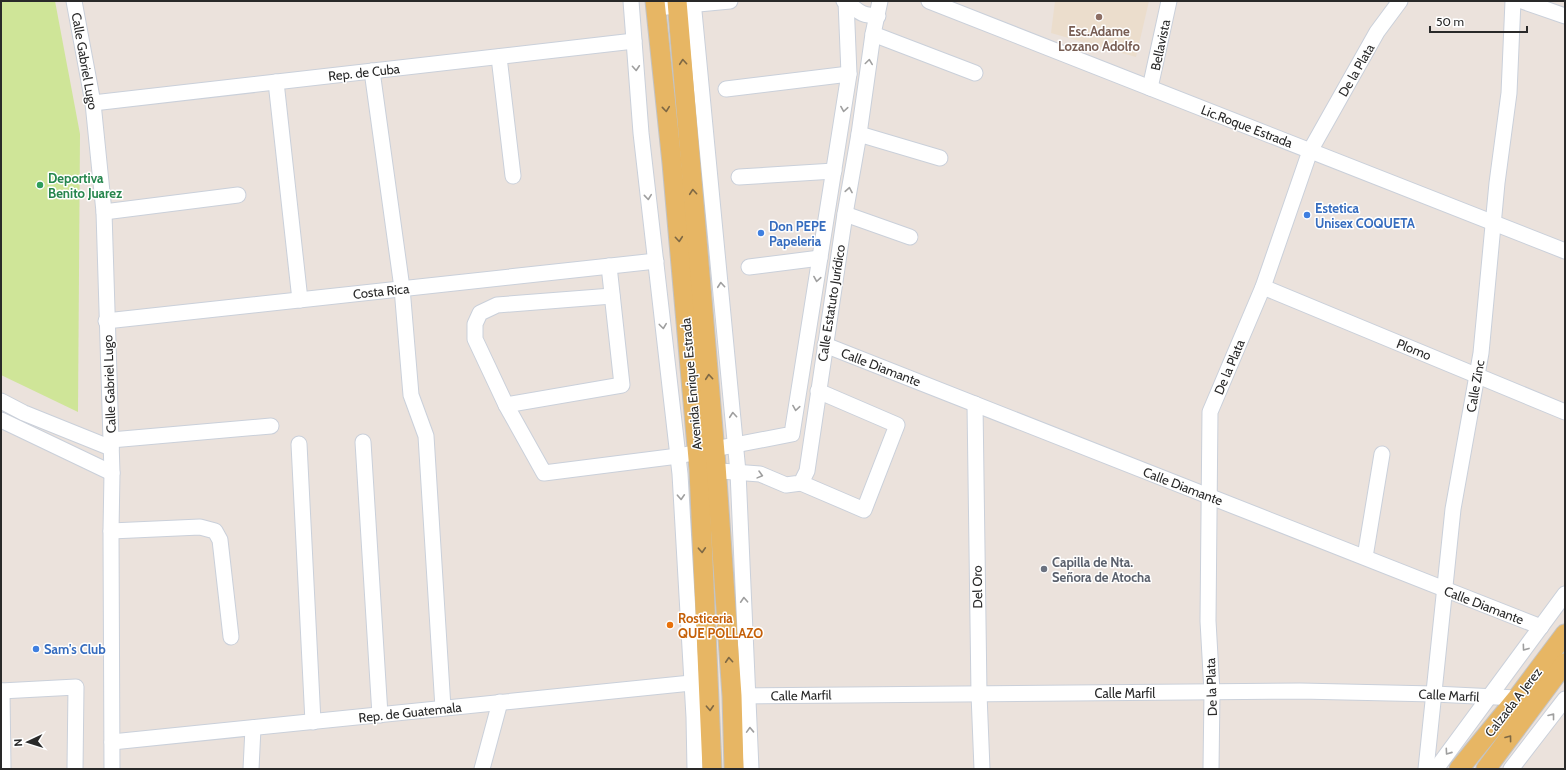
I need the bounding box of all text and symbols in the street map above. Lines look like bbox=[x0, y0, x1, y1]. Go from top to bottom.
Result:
scale bar bbox=[1430, 8, 1527, 34]
street label: Calle Gabriel Lugo bbox=[69, 11, 101, 111]
marker: Esc.Adame Lozano Adolfo bbox=[1094, 12, 1104, 22]
text: 50 m bbox=[1436, 14, 1464, 29]
street label: Bellavista bbox=[1147, 17, 1173, 72]
place label: Esc.Adame Lozano Adolfo bbox=[1058, 23, 1140, 54]
street label: De la Plata bbox=[1334, 40, 1378, 99]
one-way arrow bbox=[678, 59, 687, 65]
one-way arrow bbox=[864, 59, 873, 65]
street label: Rep. de Cuba bbox=[327, 60, 401, 84]
one-way arrow bbox=[632, 65, 641, 71]
street label: Lic.Roque Estrada bbox=[1199, 101, 1296, 151]
one-way arrow bbox=[662, 106, 671, 112]
one-way arrow bbox=[840, 106, 849, 113]
place label: Deportiva Benito Juarez bbox=[48, 170, 122, 201]
marker: Deportiva Benito Juarez bbox=[35, 180, 45, 190]
one-way arrow bbox=[844, 187, 853, 193]
one-way arrow bbox=[689, 189, 698, 195]
one-way arrow bbox=[643, 194, 652, 200]
place label: Estetica Unisex COQUETA bbox=[1315, 200, 1416, 231]
marker: Estetica Unisex COQUETA bbox=[1302, 210, 1312, 220]
place label: Don PEPE Papeleria bbox=[769, 218, 826, 249]
marker: Don PEPE Papeleria bbox=[756, 228, 766, 238]
one-way arrow bbox=[674, 236, 683, 242]
street label: Calle Estatuto Jurídico bbox=[814, 243, 848, 363]
one-way arrow bbox=[813, 276, 822, 282]
street label: Costa Rica bbox=[352, 280, 411, 302]
one-way arrow bbox=[716, 282, 725, 288]
street label: Avenida Enrique Estrada bbox=[677, 317, 705, 451]
one-way arrow bbox=[658, 323, 667, 329]
street label: Calle Gabriel Lugo bbox=[99, 335, 119, 433]
street label: Plomo bbox=[1394, 335, 1434, 363]
street label: De la Plata bbox=[1210, 336, 1248, 397]
street label: Calle Diamante bbox=[839, 344, 923, 390]
street label: Calle Zinc bbox=[1463, 358, 1487, 413]
one-way arrow bbox=[705, 374, 714, 380]
one-way arrow bbox=[792, 405, 801, 411]
one-way arrow bbox=[729, 411, 738, 418]
street label: Calle Diamante bbox=[1141, 463, 1225, 509]
one-way arrow bbox=[757, 471, 764, 479]
one-way arrow bbox=[677, 494, 686, 500]
one-way arrow bbox=[698, 547, 707, 553]
place label: Capilla de Nta. Señora de Atocha bbox=[1052, 554, 1151, 585]
marker: Capilla de Nta. Señora de Atocha bbox=[1039, 564, 1049, 574]
street label: Del Oro bbox=[969, 565, 985, 609]
street label: Calle Diamante bbox=[1442, 582, 1526, 628]
one-way arrow bbox=[740, 597, 749, 603]
place label: Rosticeria QUE POLLAZO bbox=[678, 610, 763, 641]
marker: Rosticeria QUE POLLAZO bbox=[665, 620, 675, 630]
place label: Sam's Club bbox=[44, 641, 106, 657]
one-way arrow bbox=[1523, 643, 1530, 650]
marker: Sam's Club bbox=[31, 644, 41, 654]
one-way arrow bbox=[725, 657, 734, 663]
street label: De la Plata bbox=[1202, 657, 1220, 716]
street label: Calzada A Jerez bbox=[1481, 664, 1545, 740]
street label: Calle Marfil bbox=[1095, 685, 1155, 701]
street label: Calle Marfil bbox=[1418, 685, 1480, 705]
street label: Calle Marfil bbox=[770, 686, 832, 704]
street label: Rep. de Guatemala bbox=[358, 699, 463, 725]
one-way arrow bbox=[705, 705, 714, 711]
one-way arrow bbox=[1547, 713, 1555, 720]
north arrow bbox=[8, 722, 48, 762]
one-way arrow bbox=[746, 727, 754, 733]
one-way arrow bbox=[1505, 735, 1512, 742]
text: N bbox=[11, 738, 25, 747]
one-way arrow bbox=[1445, 748, 1453, 755]

